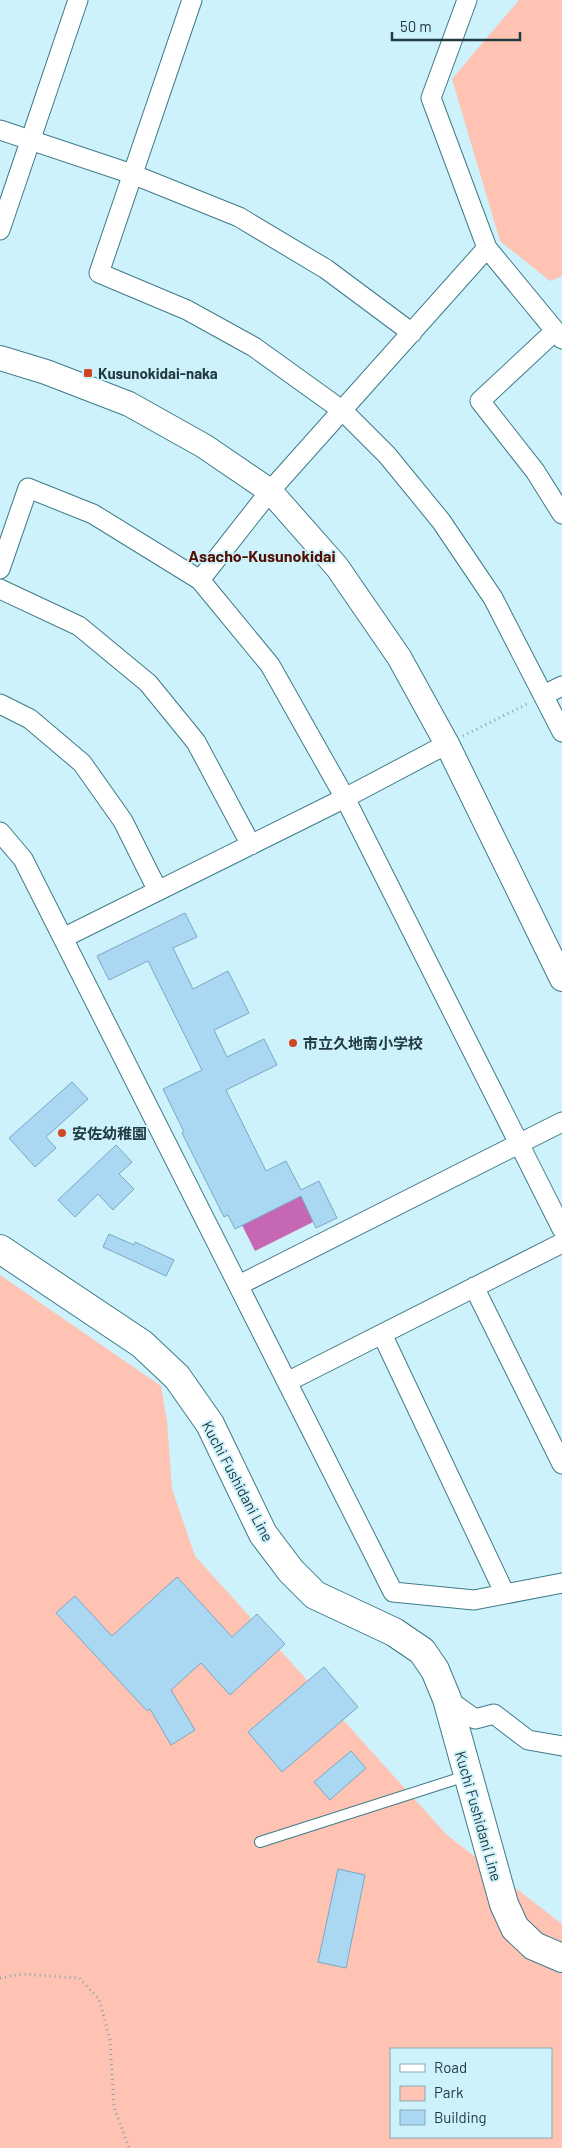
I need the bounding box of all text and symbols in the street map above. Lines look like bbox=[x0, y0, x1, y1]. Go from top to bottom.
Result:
scale bar bbox=[392, 10, 520, 42]
text: 50 m bbox=[400, 17, 432, 35]
place label: Kusunokidai-naka bbox=[98, 364, 218, 382]
marker: Kusunokidai-naka bbox=[82, 367, 94, 379]
district label: Asacho-Kusunokidai bbox=[188, 546, 336, 565]
place label: 市立久地南小学校 bbox=[303, 1034, 423, 1052]
marker: 市立久地南小学校 bbox=[287, 1037, 299, 1049]
place label: 安佐幼稚園 bbox=[72, 1124, 147, 1142]
marker: 安佐幼稚園 bbox=[56, 1127, 68, 1139]
street label: Kuchi Fushidani Line bbox=[198, 1417, 278, 1545]
street label: Kuchi Fushidani Line bbox=[452, 1749, 506, 1883]
legend bbox=[390, 2048, 552, 2138]
text: Road bbox=[434, 2058, 467, 2076]
text: Park bbox=[434, 2083, 464, 2101]
text: Building bbox=[434, 2108, 487, 2126]

